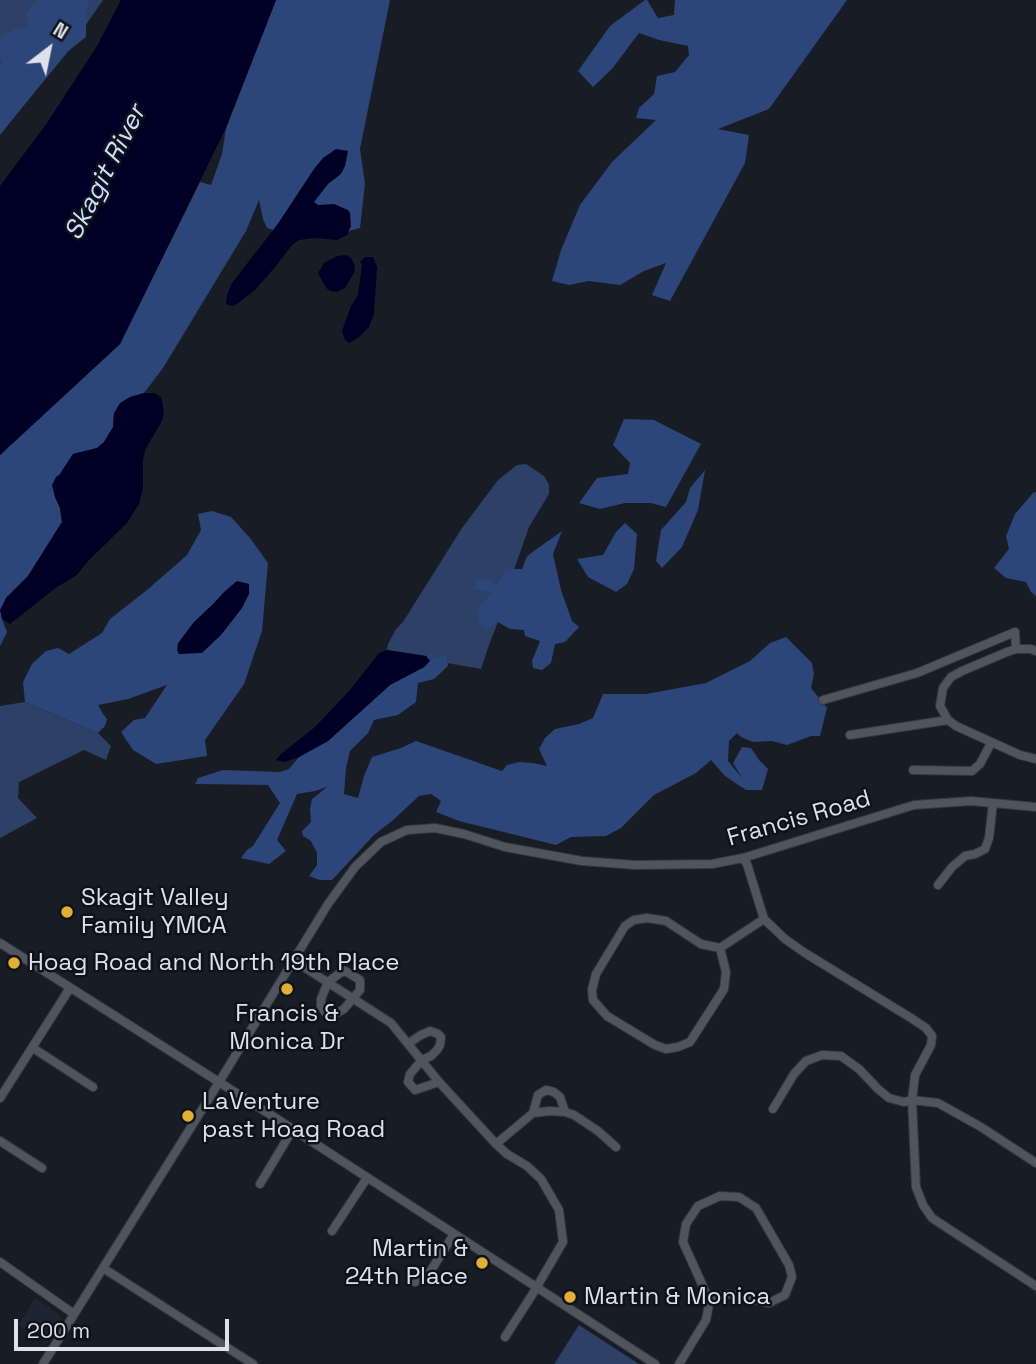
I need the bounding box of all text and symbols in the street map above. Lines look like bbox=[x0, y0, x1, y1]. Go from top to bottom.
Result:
north arrow bbox=[14, 14, 84, 84]
text: N bbox=[48, 17, 72, 45]
water label: Skagit River bbox=[59, 100, 153, 246]
street label: Francis Road bbox=[724, 785, 874, 853]
place label: Skagit Valley Family YMCA bbox=[81, 884, 229, 940]
marker: Skagit Valley Family YMCA bbox=[59, 904, 75, 920]
place label: Hoag Road and North 19th Place bbox=[28, 949, 400, 977]
marker: Hoag Road and North 19th Place bbox=[6, 955, 22, 971]
marker: Francis & Monica Dr bbox=[279, 981, 295, 997]
place label: Francis & Monica Dr bbox=[229, 1000, 345, 1056]
place label: LaVenture past Hoag Road bbox=[202, 1088, 385, 1144]
marker: LaVenture past Hoag Road bbox=[180, 1108, 196, 1124]
place label: Martin & 24th Place bbox=[345, 1235, 468, 1291]
marker: Martin & 24th Place bbox=[474, 1255, 490, 1271]
place label: Martin & Monica bbox=[584, 1283, 770, 1311]
marker: Martin & Monica bbox=[562, 1289, 578, 1305]
scale bar bbox=[18, 1304, 233, 1348]
text: 200 m bbox=[27, 1317, 90, 1344]

